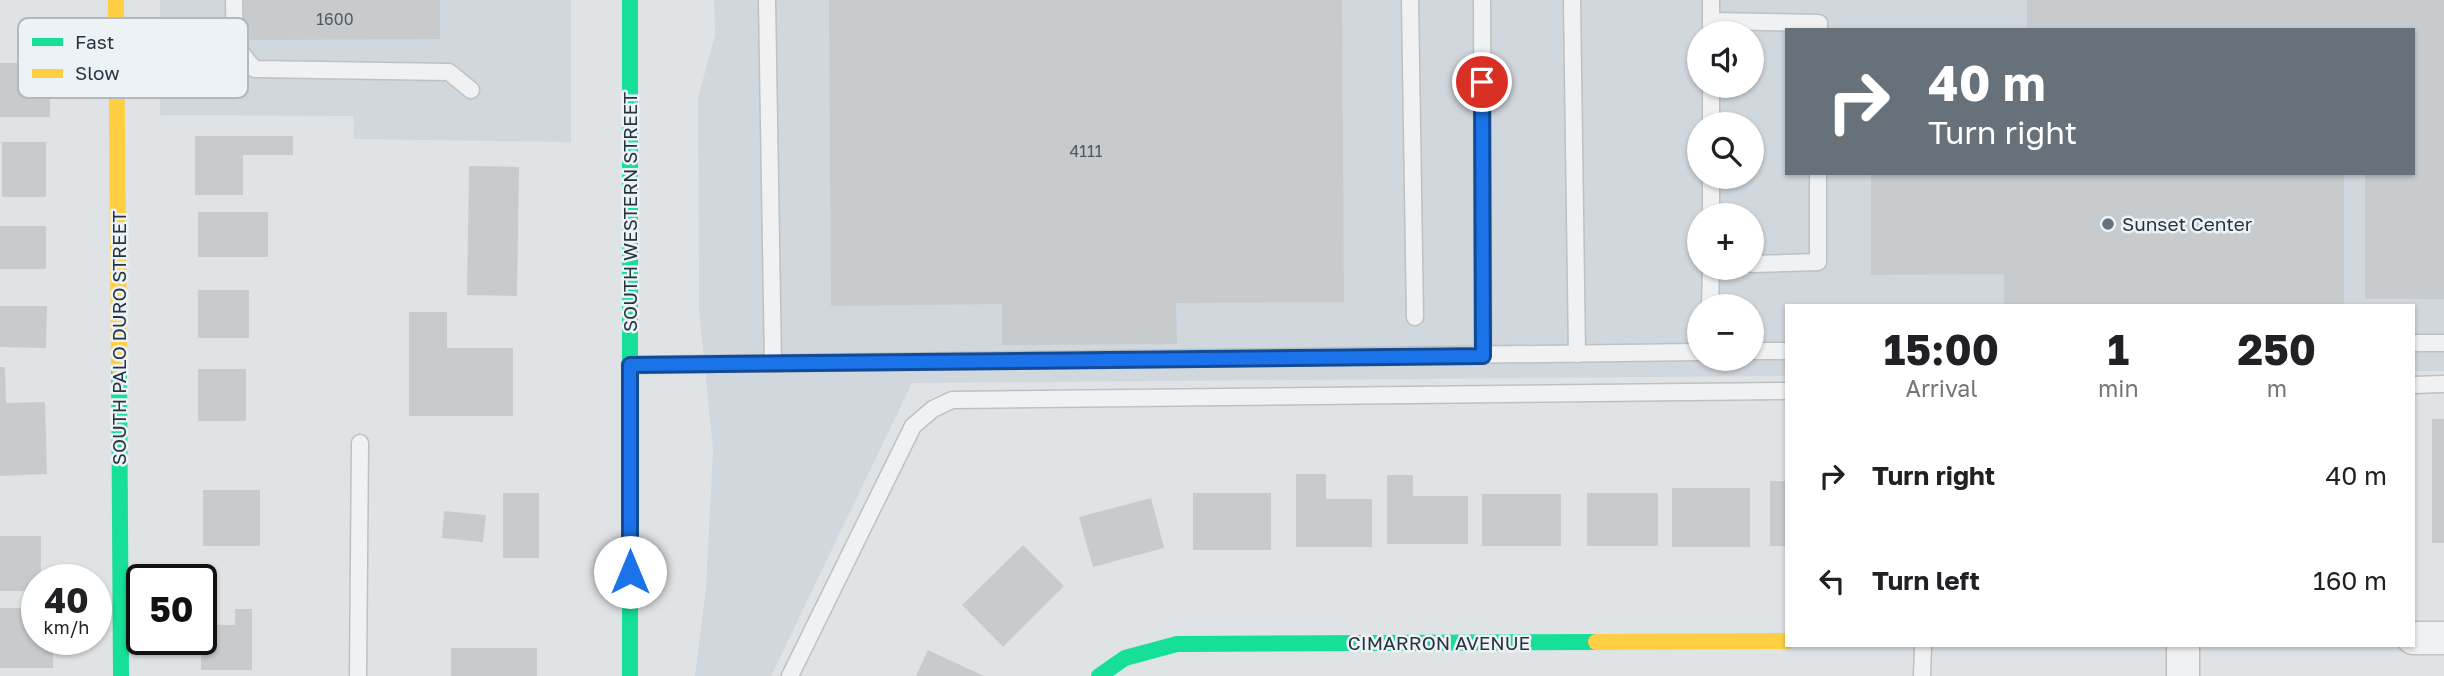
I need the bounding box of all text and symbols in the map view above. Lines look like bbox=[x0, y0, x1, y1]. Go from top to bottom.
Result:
house number: 1600 bbox=[316, 9, 354, 29]
legend bbox=[18, 18, 248, 98]
map controls bbox=[1687, 21, 1764, 371]
button: sound bbox=[1687, 21, 1764, 98]
text: Fast bbox=[75, 30, 114, 53]
pin bbox=[1452, 52, 1512, 112]
text: 40 m bbox=[1928, 53, 2046, 112]
icon: right bbox=[1813, 56, 1904, 147]
text: Slow bbox=[75, 61, 120, 84]
icon: arrive bbox=[1463, 63, 1501, 101]
street label: SOUTH WESTERN STREET bbox=[618, 92, 641, 332]
button: search bbox=[1687, 112, 1764, 189]
text: Turn right bbox=[1928, 113, 2077, 151]
house number: 4111 bbox=[1069, 141, 1103, 161]
button: + bbox=[1687, 203, 1764, 280]
street label: SOUTH PALO DURO STREET bbox=[107, 211, 130, 465]
place label: Sunset Center bbox=[2122, 212, 2253, 235]
marker: Sunset Center bbox=[2100, 216, 2116, 232]
button: − bbox=[1687, 294, 1764, 371]
text: 15:00 bbox=[1884, 324, 1999, 374]
text: 1 bbox=[2108, 324, 2129, 374]
text: 250 bbox=[2238, 324, 2316, 374]
text: Arrival bbox=[1905, 374, 1978, 402]
text: min bbox=[2098, 374, 2139, 402]
text: m bbox=[2267, 374, 2287, 402]
icon: right bbox=[1813, 457, 1851, 495]
text: Turn right bbox=[1872, 460, 1995, 491]
text: 40 m bbox=[2326, 460, 2387, 491]
position arrow bbox=[593, 535, 667, 609]
icon: left bbox=[1813, 562, 1851, 600]
speed limit sign: 50 bbox=[126, 564, 217, 655]
text: Turn left bbox=[1872, 565, 1980, 596]
text: 160 m bbox=[2313, 565, 2387, 596]
text: 40 bbox=[44, 579, 89, 621]
text: km/h bbox=[44, 616, 89, 638]
street label: CIMARRON AVENUE bbox=[1348, 631, 1530, 654]

